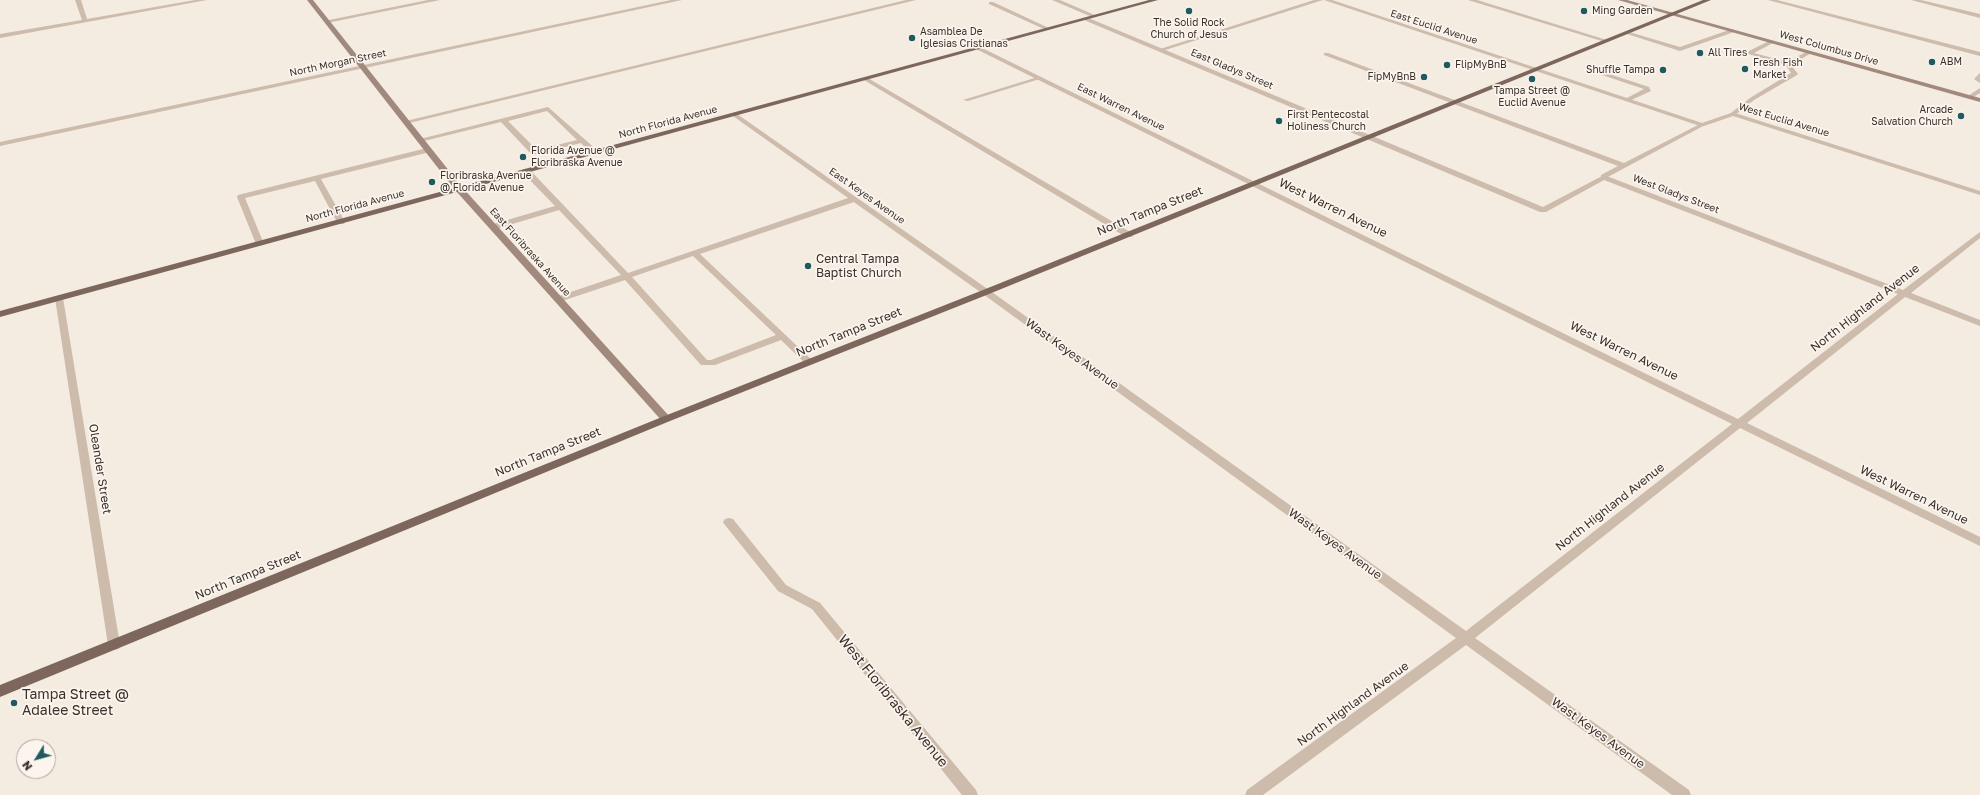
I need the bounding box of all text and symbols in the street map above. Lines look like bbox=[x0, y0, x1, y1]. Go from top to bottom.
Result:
place label: Ming Garden bbox=[1592, 5, 1653, 17]
marker: The Solid Rock Church of Jesus bbox=[1184, 6, 1194, 16]
marker: Ming Garden bbox=[1579, 6, 1589, 16]
street label: East Euclid Avenue bbox=[1389, 7, 1479, 47]
place label: The Solid Rock Church of Jesus bbox=[1151, 17, 1227, 40]
place label: Asamblea De Iglesias Cristianas bbox=[920, 26, 1008, 50]
street label: West Columbus Drive bbox=[1778, 28, 1880, 68]
marker: Asamblea De Iglesias Cristianas bbox=[907, 33, 917, 43]
street label: East Gladys Street bbox=[1189, 46, 1275, 92]
street label: North Morgan Street bbox=[288, 47, 388, 79]
place label: All Tires bbox=[1708, 47, 1747, 59]
marker: All Tires bbox=[1695, 48, 1705, 58]
place label: ABM bbox=[1940, 56, 1962, 68]
place label: Fresh Fish Market bbox=[1753, 57, 1803, 80]
marker: ABM bbox=[1927, 57, 1937, 67]
place label: FlipMyBnB bbox=[1455, 59, 1507, 71]
marker: FlipMyBnB bbox=[1442, 60, 1452, 70]
place label: Shuffle Tampa bbox=[1586, 64, 1655, 76]
marker: Fresh Fish Market bbox=[1740, 64, 1750, 74]
marker: Shuffle Tampa bbox=[1658, 65, 1668, 75]
place label: FipMyBnB bbox=[1367, 71, 1416, 83]
marker: FipMyBnB bbox=[1419, 72, 1429, 82]
marker: Tampa Street @ Euclid Avenue bbox=[1527, 74, 1537, 84]
street label: East Warren Avenue bbox=[1075, 81, 1167, 133]
place label: Tampa Street @ Euclid Avenue bbox=[1494, 85, 1570, 108]
street label: West Euclid Avenue bbox=[1737, 100, 1831, 140]
street label: North Florida Avenue bbox=[617, 103, 719, 141]
place label: Arcade Salvation Church bbox=[1871, 104, 1953, 128]
place label: First Pentecostal Holiness Church bbox=[1287, 109, 1369, 132]
marker: Arcade Salvation Church bbox=[1956, 111, 1966, 121]
marker: First Pentecostal Holiness Church bbox=[1274, 116, 1284, 126]
place label: Florida Avenue @ Floribraska Avenue bbox=[531, 145, 623, 168]
marker: Florida Avenue @ Floribraska Avenue bbox=[518, 152, 528, 162]
street label: East Keyes Avenue bbox=[827, 165, 907, 227]
place label: Floribraska Avenue @ Florida Avenue bbox=[440, 170, 532, 194]
street label: West Gladys Street bbox=[1631, 172, 1721, 216]
street label: West Warren Avenue bbox=[1276, 175, 1390, 241]
marker: Floribraska Avenue @ Florida Avenue bbox=[427, 177, 437, 187]
street label: North Tampa Street bbox=[1095, 183, 1205, 239]
street label: North Florida Avenue bbox=[304, 187, 406, 225]
street label: East Floribraska Avenue bbox=[487, 205, 573, 299]
place label: Central Tampa Baptist Church bbox=[816, 252, 902, 280]
marker: Central Tampa Baptist Church bbox=[803, 261, 813, 271]
street label: North Highland Avenue bbox=[1808, 261, 1922, 355]
street label: North Tampa Street bbox=[794, 304, 904, 360]
street label: Wast Keyes Avenue bbox=[1023, 315, 1121, 393]
street label: West Warren Avenue bbox=[1567, 318, 1681, 384]
street label: Oleander Street bbox=[86, 423, 114, 515]
street label: North Tampa Street bbox=[493, 424, 603, 480]
street label: North Highland Avenue bbox=[1553, 460, 1667, 554]
street label: West Warren Avenue bbox=[1857, 462, 1971, 528]
street label: Wast Keyes Avenue bbox=[1286, 505, 1384, 583]
street label: North Tampa Street bbox=[193, 547, 303, 603]
street label: West Floribraska Avenue bbox=[834, 631, 952, 771]
street label: North Highland Avenue bbox=[1294, 659, 1412, 749]
place label: Tampa Street @ Adalee Street bbox=[22, 687, 129, 720]
street label: Wast Keyes Avenue bbox=[1549, 694, 1647, 772]
marker: Tampa Street @ Adalee Street bbox=[9, 698, 19, 708]
north arrow bbox=[16, 739, 56, 779]
text: N bbox=[19, 759, 35, 773]

